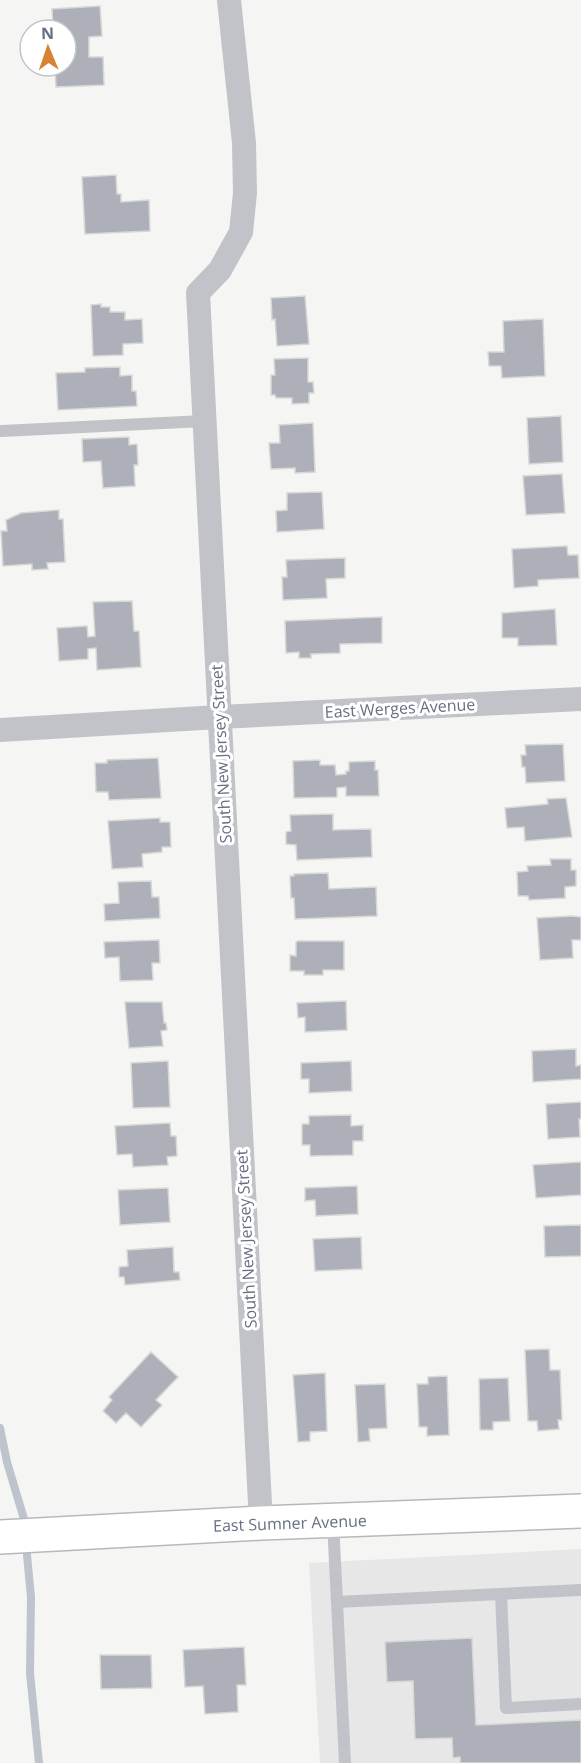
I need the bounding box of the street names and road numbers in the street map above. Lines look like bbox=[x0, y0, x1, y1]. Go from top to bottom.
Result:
street label: South New Jersey Street bbox=[205, 664, 237, 844]
street label: East Werges Avenue bbox=[324, 693, 476, 723]
street label: South New Jersey Street bbox=[230, 1149, 262, 1329]
street label: East Sumner Avenue bbox=[213, 1509, 367, 1537]

